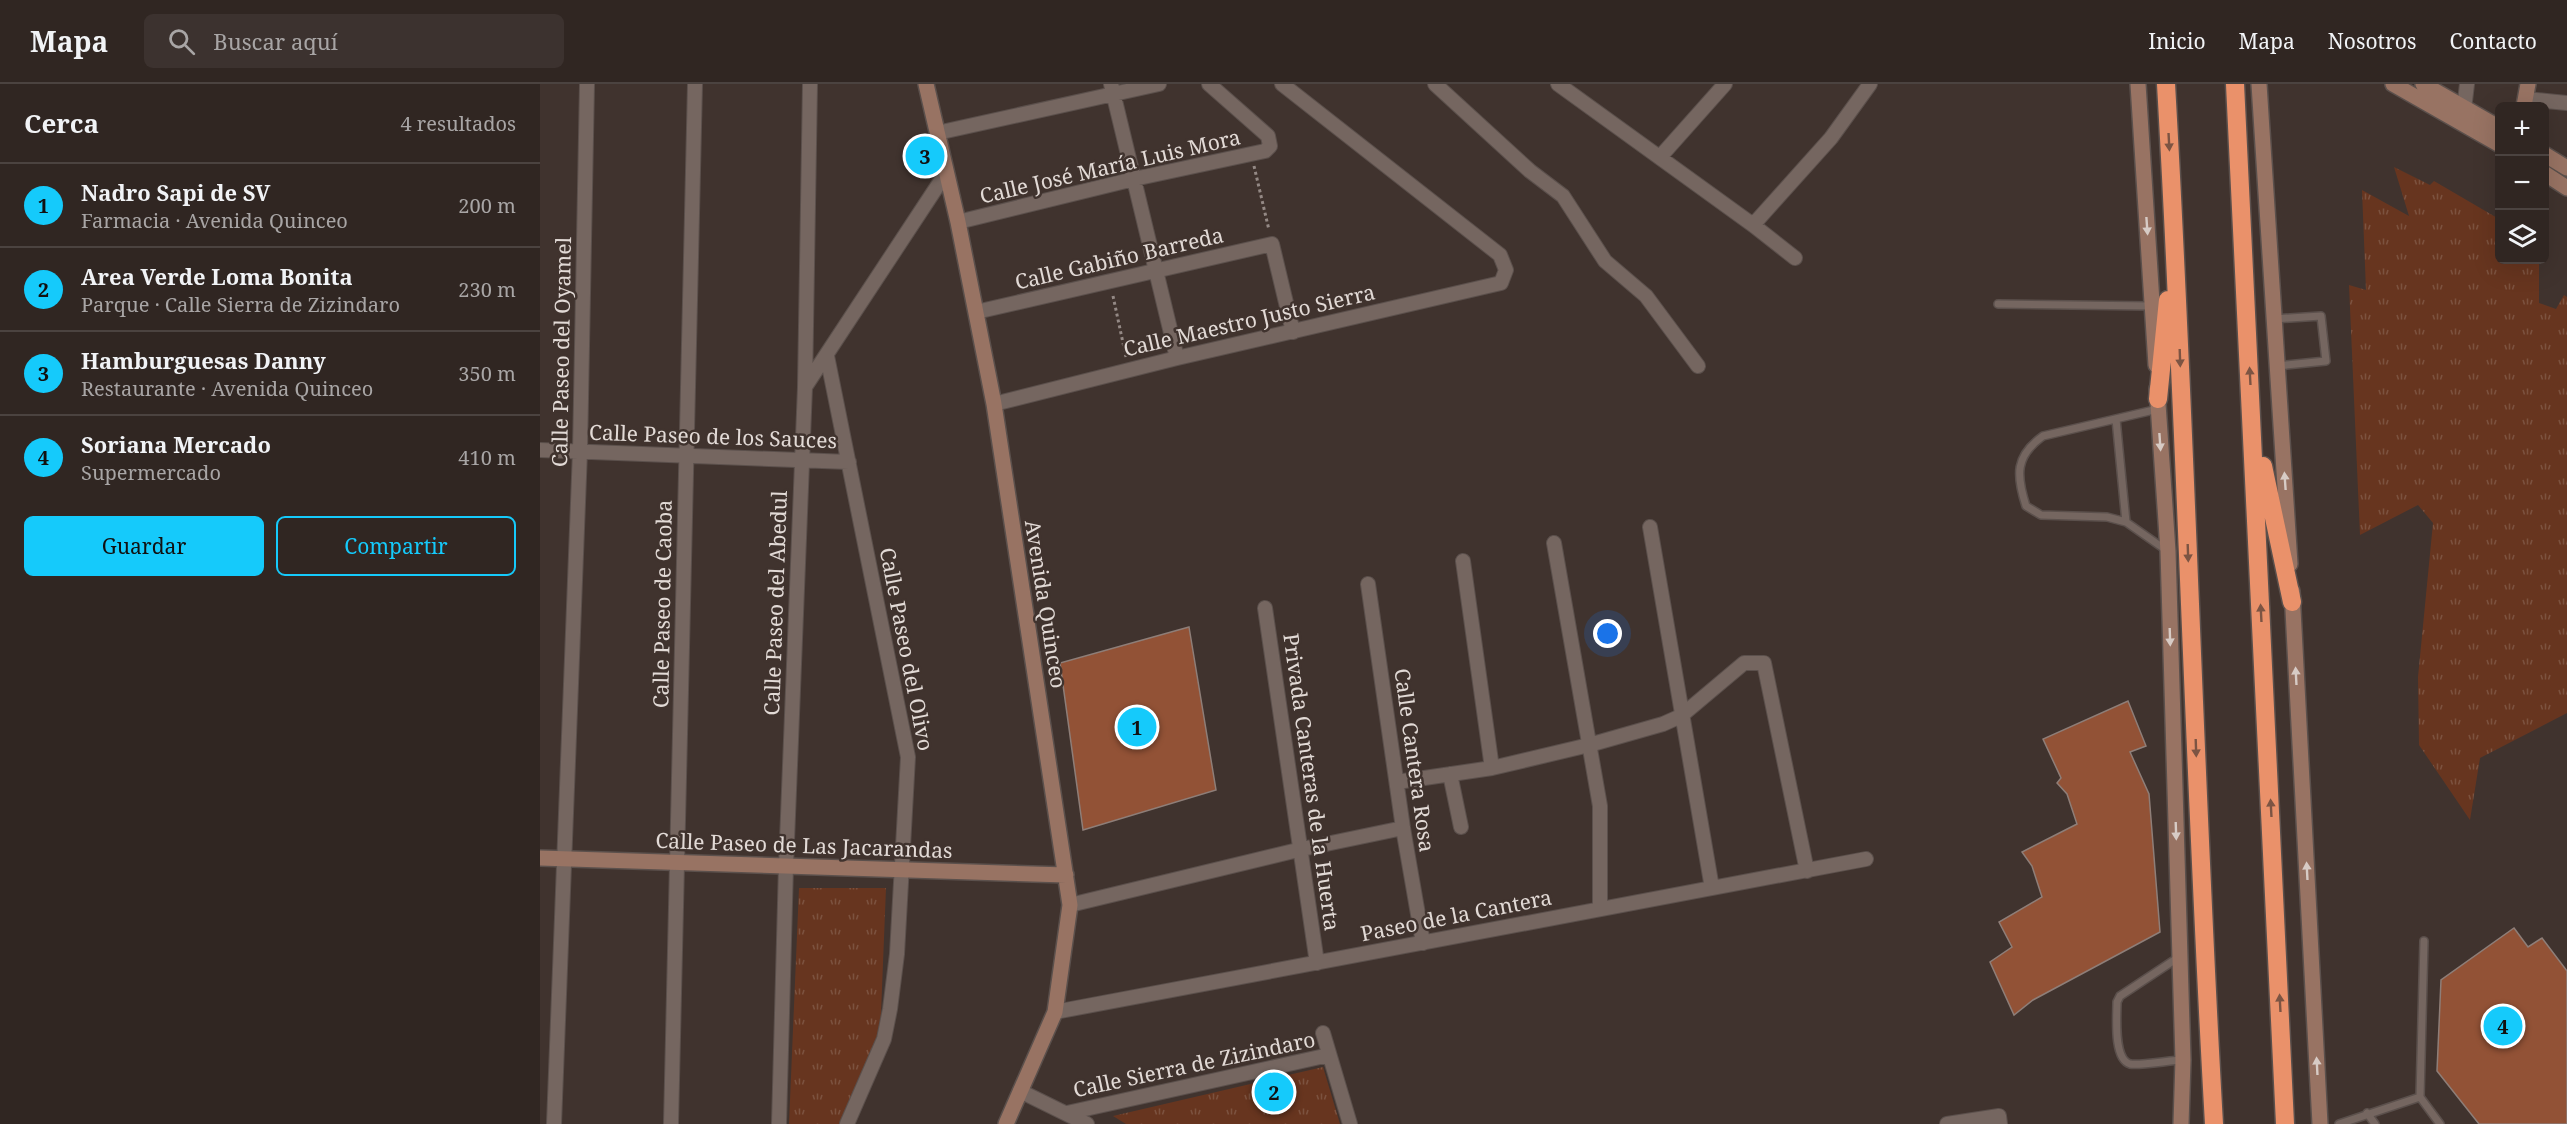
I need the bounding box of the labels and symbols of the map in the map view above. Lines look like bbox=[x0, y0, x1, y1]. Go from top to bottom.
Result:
street label: Calle José María Luis Mora bbox=[977, 122, 1243, 210]
one-way arrow bbox=[2165, 133, 2174, 152]
pin: 3 bbox=[906, 134, 944, 178]
one-way arrow bbox=[2142, 217, 2152, 236]
street label: Calle Gabiño Barreda bbox=[1012, 220, 1226, 296]
street label: Calle Paseo del Oyamel bbox=[545, 236, 577, 467]
street label: Calle Maestro Justo Sierra bbox=[1120, 277, 1378, 363]
one-way arrow bbox=[2175, 349, 2184, 368]
one-way arrow bbox=[2246, 367, 2255, 386]
street label: Calle Paseo de los Sauces bbox=[589, 418, 837, 454]
one-way arrow bbox=[2156, 432, 2165, 451]
one-way arrow bbox=[2280, 472, 2289, 491]
street label: Calle Paseo del Abedul bbox=[757, 490, 793, 716]
street label: Calle Paseo de Caoba bbox=[646, 500, 678, 708]
street label: Avenida Quinceo bbox=[1019, 518, 1073, 690]
one-way arrow bbox=[2183, 543, 2192, 562]
street label: Calle Paseo del Olivo bbox=[874, 545, 940, 753]
one-way arrow bbox=[2257, 604, 2266, 623]
your location bbox=[1593, 619, 1622, 648]
one-way arrow bbox=[2166, 627, 2175, 646]
street label: Privada Canteras de la Huerta bbox=[1277, 631, 1347, 933]
street label: Calle Cantera Rosa bbox=[1388, 666, 1442, 854]
one-way arrow bbox=[2292, 667, 2301, 686]
pin: 1 bbox=[1118, 704, 1156, 750]
one-way arrow bbox=[2191, 738, 2200, 757]
one-way arrow bbox=[2266, 798, 2275, 817]
one-way arrow bbox=[2171, 822, 2180, 841]
street label: Calle Paseo de Las Jacarandas bbox=[655, 826, 953, 864]
one-way arrow bbox=[2302, 861, 2311, 880]
street label: Paseo de la Cantera bbox=[1358, 883, 1554, 947]
one-way arrow bbox=[2275, 993, 2284, 1012]
pin: 4 bbox=[2484, 1004, 2522, 1048]
street label: Calle Sierra de Zizindaro bbox=[1070, 1025, 1318, 1103]
one-way arrow bbox=[2313, 1056, 2322, 1075]
pin: 2 bbox=[1254, 1070, 1294, 1114]

